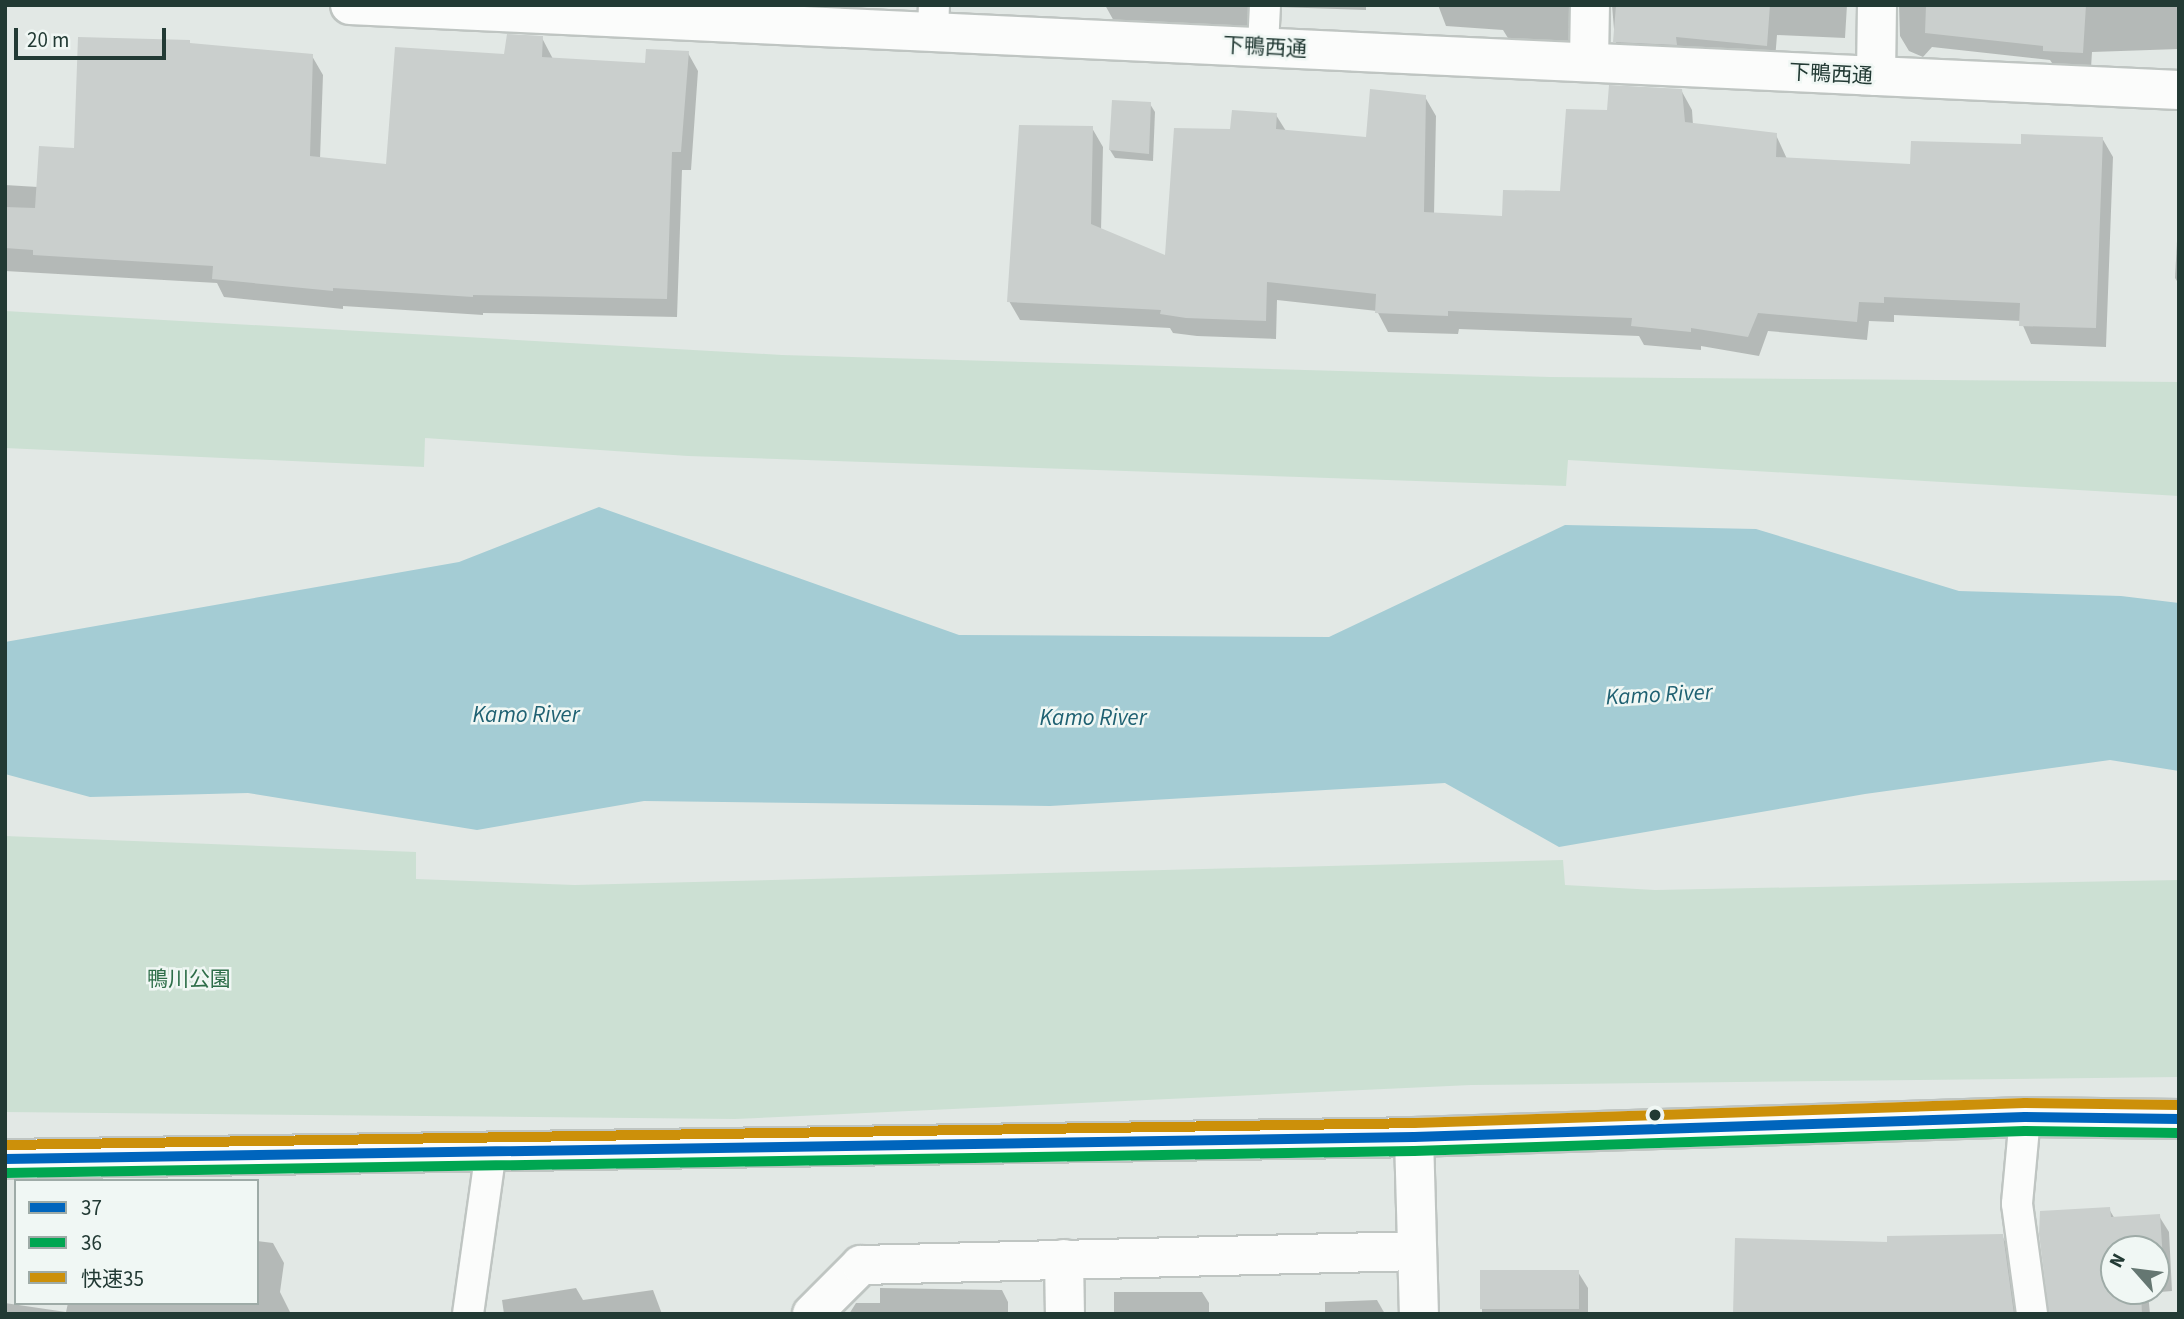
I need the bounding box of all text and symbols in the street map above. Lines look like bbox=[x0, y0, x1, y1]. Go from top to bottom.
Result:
scale bar bbox=[18, 14, 170, 58]
text: 20 m bbox=[27, 25, 69, 55]
street label: 下鴨西通 bbox=[1222, 32, 1308, 62]
street label: 下鴨西通 bbox=[1788, 59, 1874, 89]
water label: Kamo River bbox=[1605, 678, 1713, 712]
water label: Kamo River bbox=[472, 701, 580, 729]
water label: Kamo River bbox=[1039, 704, 1147, 732]
park label: 鴨川公園 bbox=[147, 966, 231, 992]
unlabelled marker bbox=[1648, 1108, 1662, 1122]
legend bbox=[14, 1179, 259, 1305]
text: 37 bbox=[81, 1193, 102, 1223]
text: 36 bbox=[81, 1228, 102, 1258]
north arrow bbox=[2100, 1235, 2170, 1305]
text: N bbox=[2103, 1249, 2133, 1273]
text: 快速35 bbox=[81, 1264, 144, 1294]

